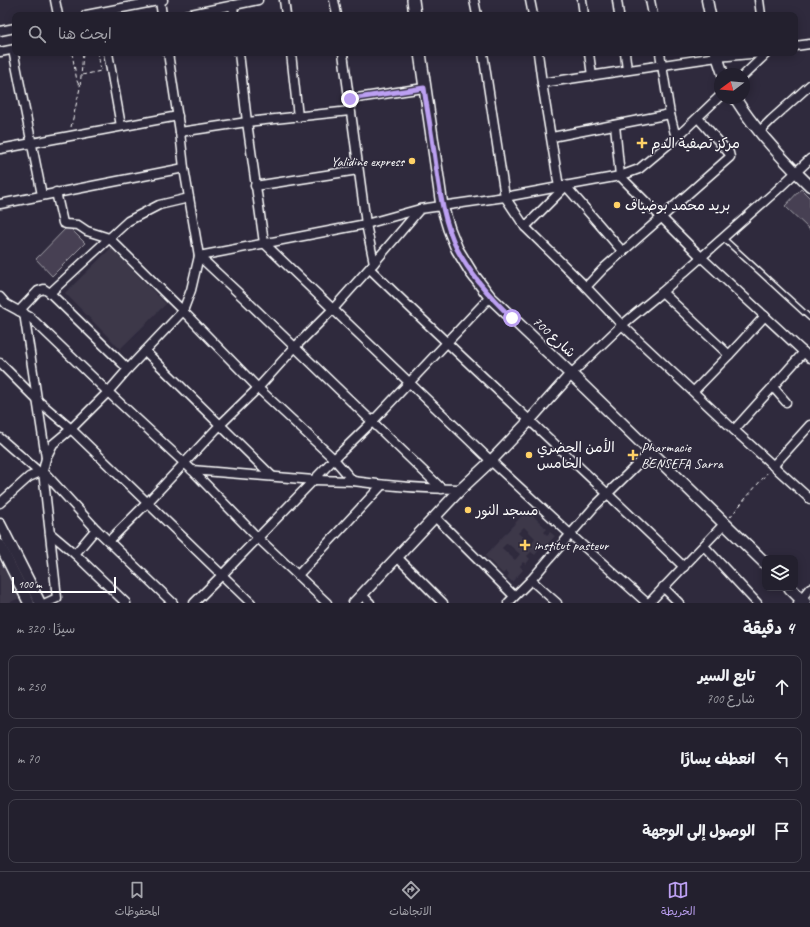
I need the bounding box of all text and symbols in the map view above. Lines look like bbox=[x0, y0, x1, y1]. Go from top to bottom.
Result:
search box bbox=[12, 12, 798, 56]
icon: search bbox=[26, 23, 48, 45]
text: ابحث هنا bbox=[58, 25, 112, 44]
north arrow bbox=[714, 68, 750, 104]
route end bbox=[341, 90, 359, 108]
place label: مركز تصفية الدم bbox=[651, 135, 740, 154]
marker: مركز تصفية الدم bbox=[636, 137, 648, 149]
place label: Yalidine express bbox=[331, 153, 405, 170]
marker: Yalidine express bbox=[407, 156, 417, 166]
place label: بريد محمد بوضياف bbox=[625, 197, 730, 214]
marker: بريد محمد بوضياف bbox=[612, 200, 622, 210]
route start bbox=[503, 309, 521, 327]
street label: شارع 700 bbox=[528, 313, 579, 362]
place label: الأمن الحضري الخامس bbox=[537, 438, 615, 472]
place label: Pharmacie BENSEFA Sarra bbox=[641, 439, 724, 472]
marker: الأمن الحضري الخامس bbox=[524, 450, 534, 460]
marker: Pharmacie BENSEFA Sarra bbox=[628, 450, 638, 460]
place label: مسجد النور bbox=[475, 502, 538, 520]
marker: مسجد النور bbox=[463, 505, 473, 515]
place label: institut pasteur bbox=[534, 537, 609, 554]
marker: institut pasteur bbox=[519, 539, 531, 551]
map controls bbox=[762, 555, 798, 591]
button: layers bbox=[762, 555, 798, 591]
scale bar bbox=[12, 575, 116, 594]
text: 100 m bbox=[18, 577, 42, 591]
text: 4 دقيقة bbox=[743, 618, 794, 639]
text: سيرًا · 320 m bbox=[16, 621, 75, 637]
text: تابع السير bbox=[698, 667, 755, 686]
icon: ahead bbox=[771, 676, 793, 698]
text: 250 m bbox=[17, 679, 45, 695]
text: شارع 700 bbox=[706, 691, 755, 707]
icon: left bbox=[771, 748, 793, 770]
text: انعطف يسارًا bbox=[680, 750, 755, 769]
text: 70 m bbox=[17, 751, 39, 767]
icon: arrive bbox=[771, 820, 793, 842]
text: الوصول إلى الوجهة bbox=[642, 822, 755, 841]
tab: المحفوظات bbox=[115, 879, 160, 921]
tab: الاتجاهات bbox=[389, 879, 432, 921]
tab: الخريطة bbox=[661, 879, 695, 921]

